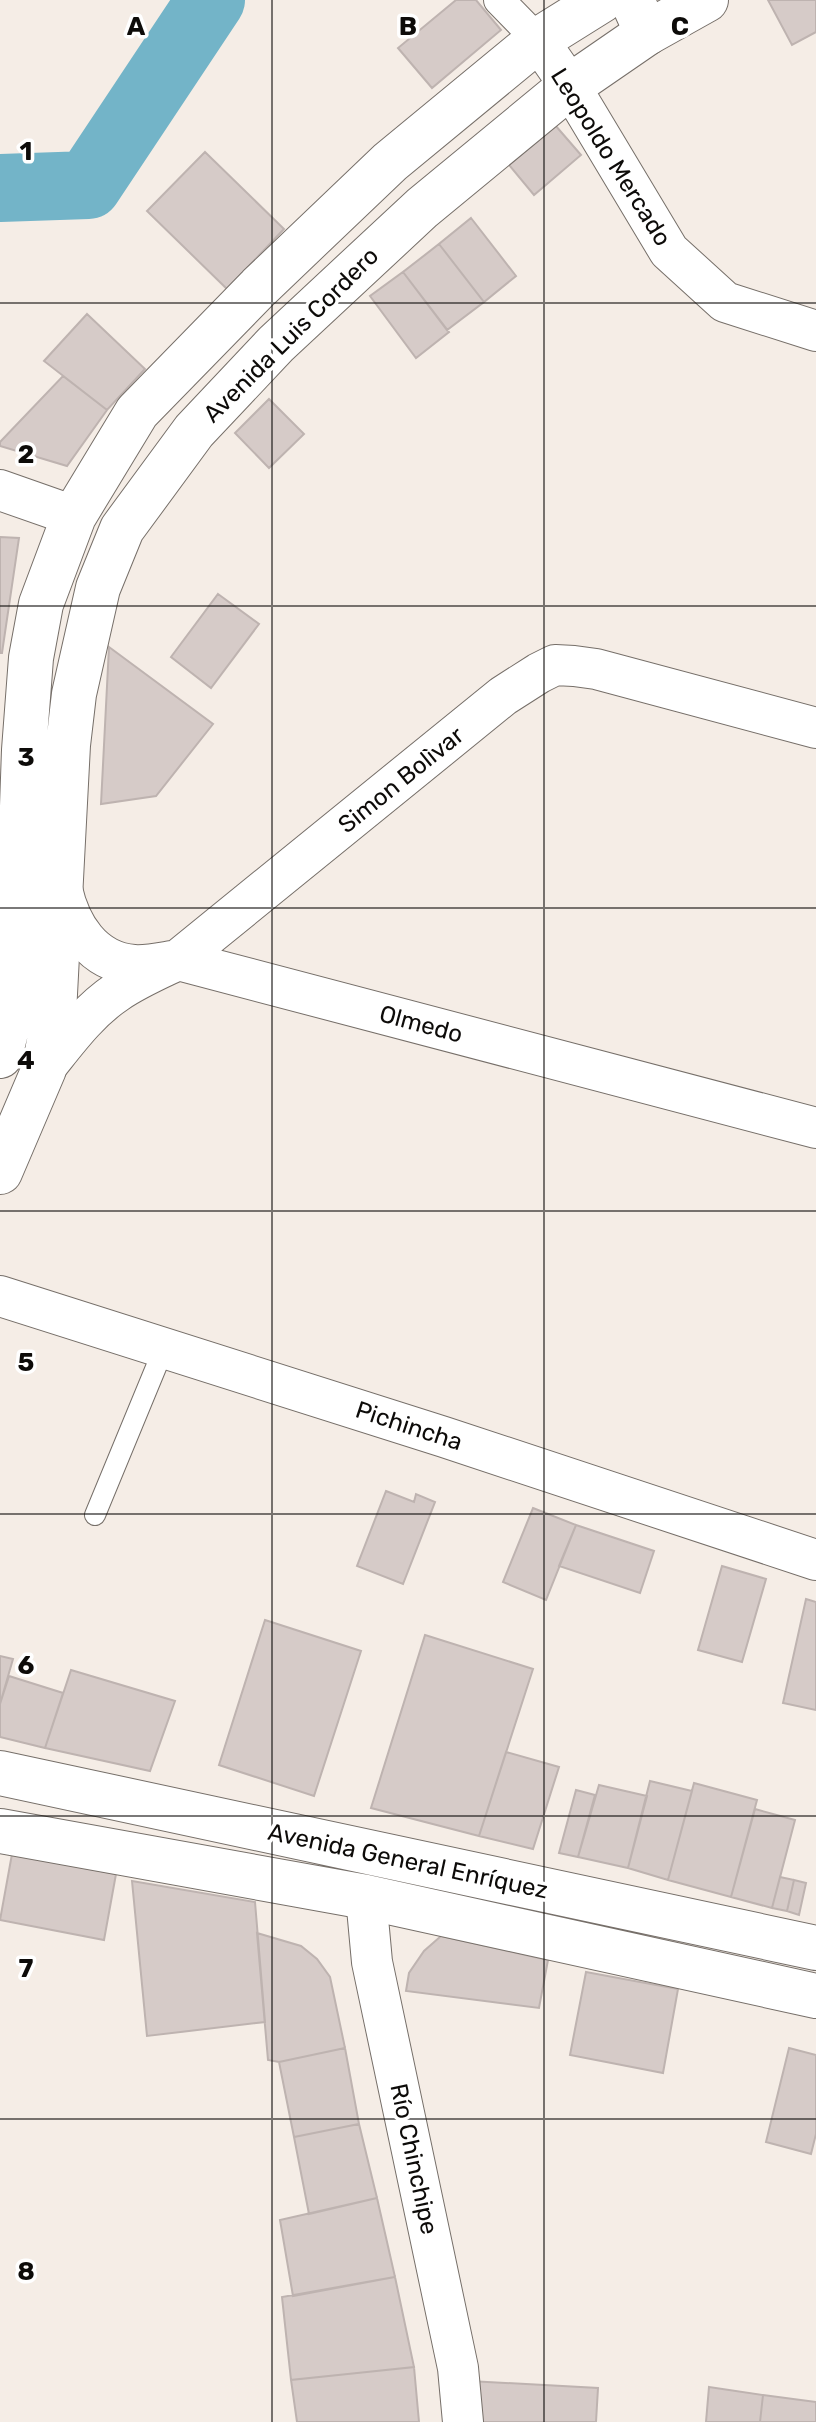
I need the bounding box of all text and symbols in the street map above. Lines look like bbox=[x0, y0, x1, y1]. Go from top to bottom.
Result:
text: A bbox=[127, 11, 146, 42]
text: B bbox=[399, 11, 417, 42]
text: C bbox=[671, 11, 689, 42]
street label: Leopoldo Mercado bbox=[545, 63, 677, 251]
text: 1 bbox=[20, 136, 32, 167]
street label: Avenida Luis Cordero bbox=[198, 242, 384, 428]
text: 2 bbox=[18, 439, 34, 470]
street label: Simon Bolìvar bbox=[333, 721, 469, 839]
text: 3 bbox=[17, 742, 35, 773]
street label: Olmedo bbox=[376, 999, 466, 1049]
text: 4 bbox=[17, 1045, 35, 1076]
text: 5 bbox=[18, 1347, 34, 1378]
street label: Pichincha bbox=[352, 1396, 466, 1456]
text: 6 bbox=[18, 1650, 35, 1681]
street label: Avenida General Enríquez bbox=[265, 1818, 551, 1904]
text: 7 bbox=[19, 1953, 34, 1984]
street label: Río Chinchipe bbox=[384, 2081, 444, 2237]
text: 8 bbox=[17, 2256, 35, 2287]

